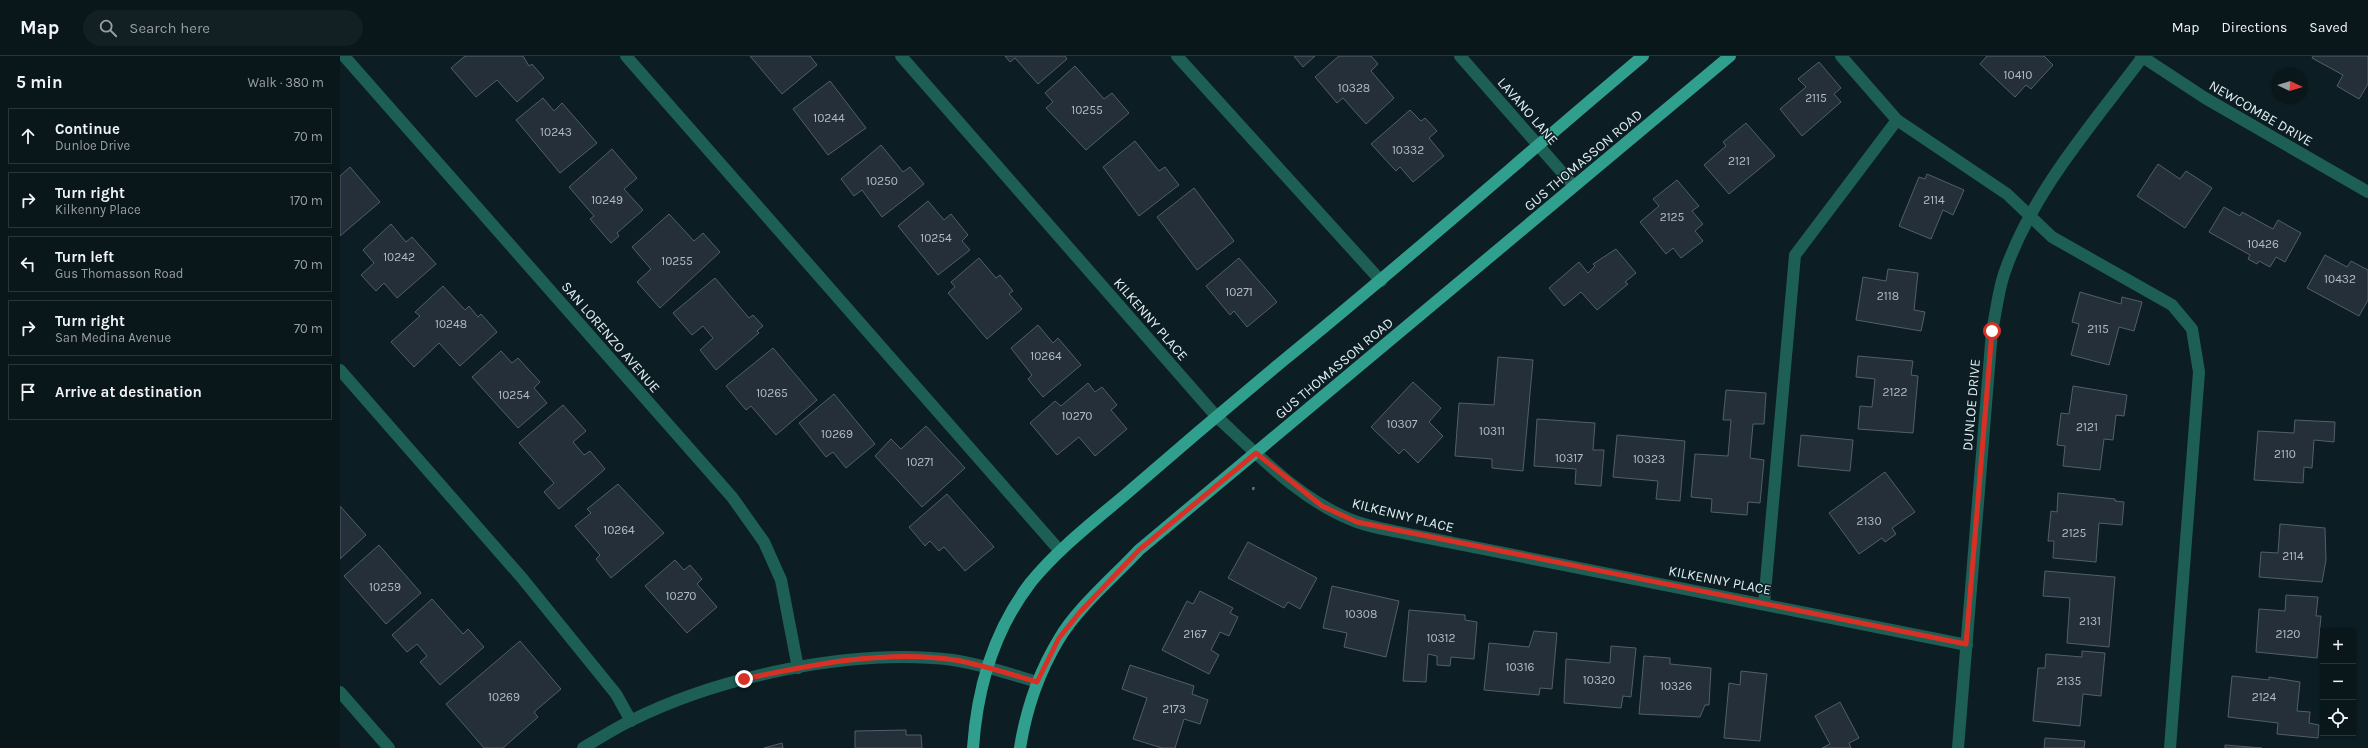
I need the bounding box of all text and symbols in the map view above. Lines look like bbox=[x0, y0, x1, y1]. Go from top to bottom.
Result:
search box bbox=[83, 10, 363, 46]
text: Map bbox=[20, 17, 59, 39]
icon: search bbox=[97, 17, 119, 39]
text: Search here bbox=[129, 19, 210, 37]
text: Map bbox=[2172, 19, 2200, 36]
text: Directions bbox=[2222, 19, 2287, 36]
text: Saved bbox=[2309, 19, 2348, 36]
house number: 10410 bbox=[2004, 68, 2032, 82]
north arrow bbox=[2272, 68, 2308, 104]
text: 5 min bbox=[16, 72, 63, 92]
street label: LAVANO LANE bbox=[1494, 74, 1561, 148]
text: Walk · 380 m bbox=[248, 75, 324, 90]
street label: NEWCOMBE DRIVE bbox=[2206, 77, 2316, 150]
house number: 10328 bbox=[1338, 81, 1370, 95]
house number: 2115 bbox=[1805, 91, 1827, 105]
house number: 10255 bbox=[1071, 103, 1103, 117]
street label: GUS THOMASSON ROAD bbox=[1521, 106, 1646, 215]
house number: 10244 bbox=[813, 111, 845, 125]
text: Continue bbox=[55, 120, 120, 138]
icon: ahead bbox=[17, 125, 39, 147]
house number: 10243 bbox=[540, 125, 572, 139]
text: 70 m bbox=[294, 129, 323, 144]
text: Dunloe Drive bbox=[55, 138, 130, 153]
house number: 10332 bbox=[1392, 143, 1424, 157]
house number: 2121 bbox=[1728, 154, 1750, 168]
house number: 10250 bbox=[866, 174, 898, 188]
text: Turn right bbox=[55, 184, 125, 202]
icon: right bbox=[17, 189, 39, 211]
text: 170 m bbox=[290, 193, 323, 208]
house number: 10249 bbox=[591, 193, 623, 207]
house number: 2114 bbox=[1923, 193, 1945, 207]
text: Kilkenny Place bbox=[55, 202, 141, 217]
house number: 2125 bbox=[1660, 210, 1685, 224]
house number: 10254 bbox=[920, 231, 952, 245]
house number: 10426 bbox=[2247, 237, 2279, 251]
text: Turn left bbox=[55, 248, 114, 266]
house number: 10242 bbox=[383, 250, 415, 264]
icon: left bbox=[17, 253, 39, 275]
house number: 10255 bbox=[661, 254, 693, 268]
text: 70 m bbox=[294, 257, 323, 272]
text: Gus Thomasson Road bbox=[55, 266, 184, 281]
house number: 10432 bbox=[2324, 272, 2356, 286]
street label: KILKENNY PLACE bbox=[1110, 274, 1191, 364]
street label: SAN LORENZO AVENUE bbox=[558, 278, 663, 396]
house number: 10271 bbox=[1225, 285, 1253, 299]
house number: 2118 bbox=[1877, 289, 1899, 303]
text: Turn right bbox=[55, 312, 125, 330]
street label: GUS THOMASSON ROAD bbox=[1272, 314, 1397, 423]
icon: right bbox=[17, 317, 39, 339]
house number: 10248 bbox=[435, 317, 467, 331]
text: 70 m bbox=[294, 321, 323, 336]
route start bbox=[1983, 322, 2001, 340]
house number: 2115 bbox=[2087, 322, 2109, 336]
text: San Medina Avenue bbox=[55, 330, 171, 345]
house number: 10264 bbox=[1030, 349, 1062, 363]
street label: DUNLOE DRIVE bbox=[1959, 358, 1984, 452]
icon: arrive bbox=[17, 381, 39, 403]
text: Arrive at destination bbox=[55, 383, 202, 401]
house number: 2122 bbox=[1883, 385, 1907, 399]
house number: 10265 bbox=[756, 386, 788, 400]
house number: 10254 bbox=[498, 388, 530, 402]
house number: 10270 bbox=[1062, 409, 1092, 423]
house number: 10307 bbox=[1387, 417, 1418, 431]
house number: 2121 bbox=[2076, 420, 2098, 434]
house number: 10311 bbox=[1479, 424, 1505, 438]
house number: 10269 bbox=[821, 427, 853, 441]
house number: 2110 bbox=[2274, 447, 2296, 461]
house number: 10317 bbox=[1555, 451, 1583, 465]
house number: 10323 bbox=[1633, 452, 1665, 466]
house number: 10271 bbox=[906, 455, 934, 469]
street label: KILKENNY PLACE bbox=[1350, 495, 1456, 536]
house number: 2130 bbox=[1856, 514, 1882, 528]
house number: 10264 bbox=[603, 523, 635, 537]
house number: 2125 bbox=[2062, 526, 2087, 540]
house number: 2114 bbox=[2282, 549, 2304, 563]
street label: KILKENNY PLACE bbox=[1667, 562, 1773, 599]
house number: 10259 bbox=[369, 580, 401, 594]
house number: 10270 bbox=[666, 589, 696, 603]
house number: 10308 bbox=[1345, 607, 1377, 621]
house number: 2131 bbox=[2079, 614, 2101, 628]
house number: 2167 bbox=[1183, 627, 1207, 641]
house number: 2120 bbox=[2276, 627, 2301, 641]
map controls bbox=[2320, 628, 2356, 736]
button: + bbox=[2320, 628, 2356, 664]
house number: 10312 bbox=[1426, 631, 1456, 645]
house number: 10316 bbox=[1505, 660, 1535, 674]
button: − bbox=[2320, 664, 2356, 700]
route end bbox=[735, 670, 753, 688]
house number: 10320 bbox=[1583, 673, 1615, 687]
house number: 2135 bbox=[2057, 674, 2082, 688]
house number: 10326 bbox=[1660, 679, 1692, 693]
house number: 10269 bbox=[488, 690, 520, 704]
house number: 2124 bbox=[2252, 690, 2277, 704]
button: locate bbox=[2320, 700, 2356, 736]
house number: 2173 bbox=[1162, 702, 1186, 716]

